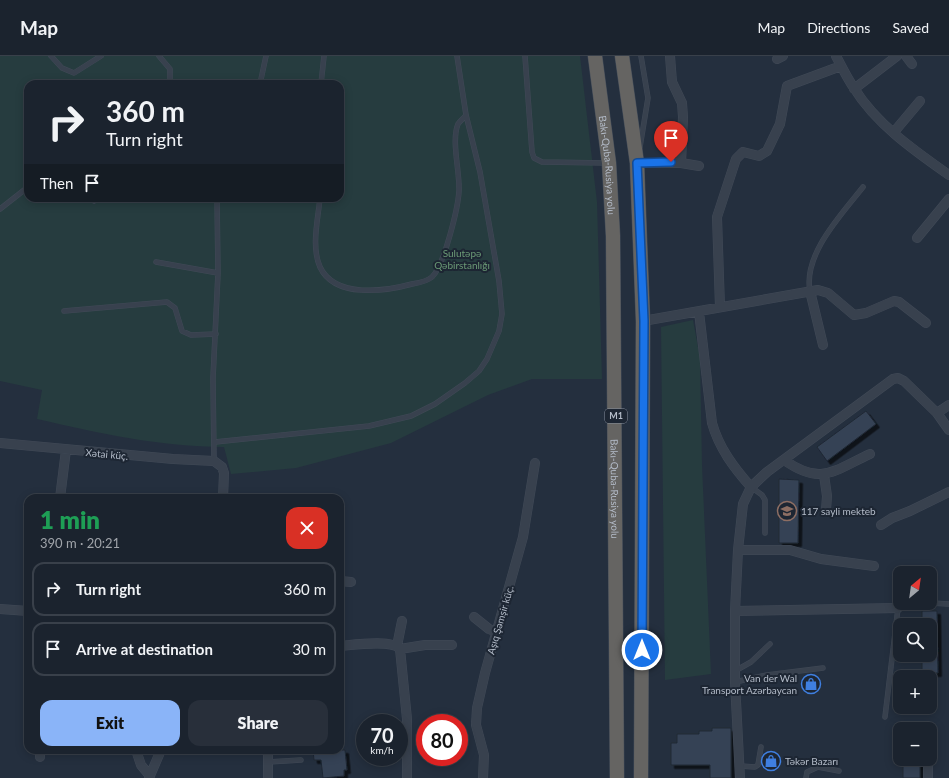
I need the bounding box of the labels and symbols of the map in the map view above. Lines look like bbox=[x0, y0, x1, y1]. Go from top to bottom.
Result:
street label: Bakı-Quba-Rusiya yolu bbox=[597, 115, 618, 215]
pin bbox=[654, 121, 688, 162]
park label: Sulutəpə Qəbirstanlığı bbox=[434, 247, 490, 271]
road number: M1 bbox=[605, 409, 627, 423]
street label: Bakı-Quba-Rusiya yolu bbox=[608, 439, 621, 539]
street label: Xətai küç. bbox=[85, 446, 129, 462]
school or university icon: 117 sayli mekteb bbox=[776, 500, 798, 522]
place label: 117 sayli mekteb bbox=[801, 505, 876, 517]
north arrow bbox=[893, 566, 937, 610]
street label: Aşıq Şəmşir küç. bbox=[484, 584, 516, 656]
position arrow bbox=[621, 629, 663, 671]
place label: Van der Wal Transport Azərbaycan bbox=[702, 672, 797, 696]
shop icon: Van der Wal Transport Azərbaycan bbox=[800, 673, 822, 695]
speed limit sign: 80 bbox=[416, 714, 468, 766]
shop icon: Təkər Bazarı bbox=[760, 750, 782, 772]
place label: Təkər Bazarı bbox=[785, 755, 838, 767]

